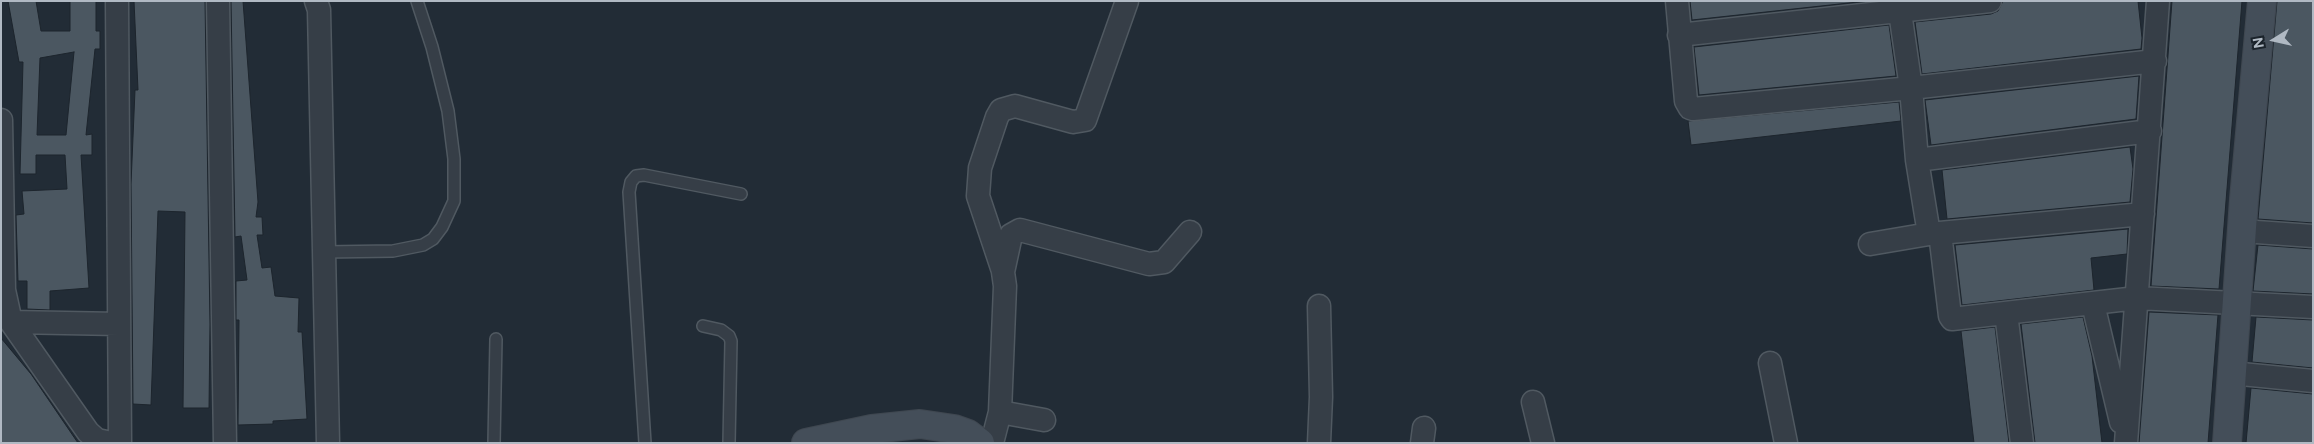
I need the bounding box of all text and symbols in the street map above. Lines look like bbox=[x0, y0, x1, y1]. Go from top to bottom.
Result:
north arrow bbox=[2249, 15, 2299, 65]
text: N bbox=[2249, 36, 2268, 50]

